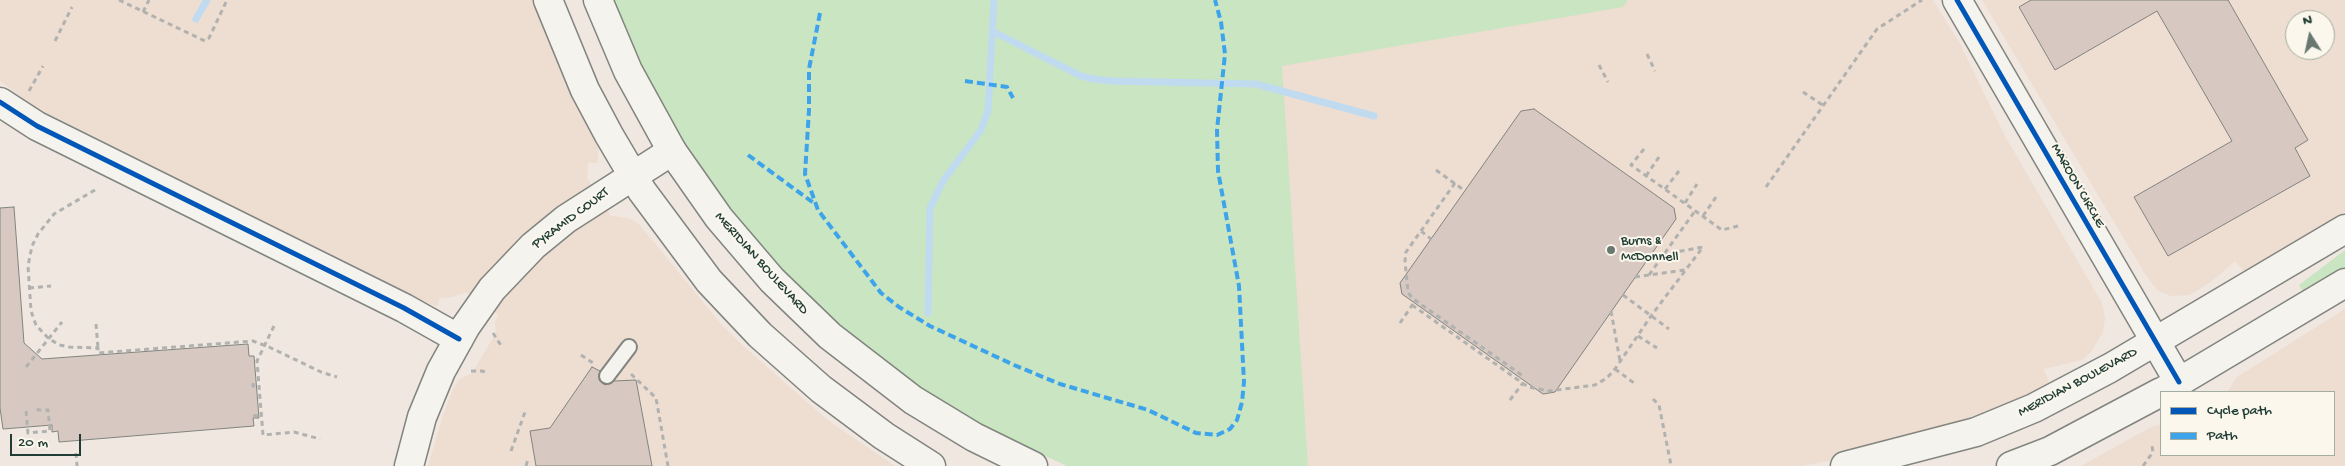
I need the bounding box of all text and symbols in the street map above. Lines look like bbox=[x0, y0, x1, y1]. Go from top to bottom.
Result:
north arrow bbox=[2285, 10, 2335, 60]
text: N bbox=[2301, 12, 2313, 30]
street label: MAROON CIRCLE bbox=[2046, 141, 2108, 231]
street label: PYRAMID COURT bbox=[529, 185, 613, 253]
street label: MERIDIAN BOULEVARD bbox=[710, 209, 812, 319]
place label: Burns & McDonnell bbox=[1621, 234, 1679, 266]
marker: Burns & McDonnell bbox=[1605, 244, 1617, 256]
street label: MERIDIAN BOULEVARD bbox=[2016, 345, 2140, 421]
legend bbox=[2160, 391, 2335, 456]
text: Cycle path bbox=[2207, 402, 2272, 420]
scale bar bbox=[12, 424, 84, 456]
text: Path bbox=[2207, 427, 2238, 445]
text: 20 m bbox=[18, 434, 48, 452]

